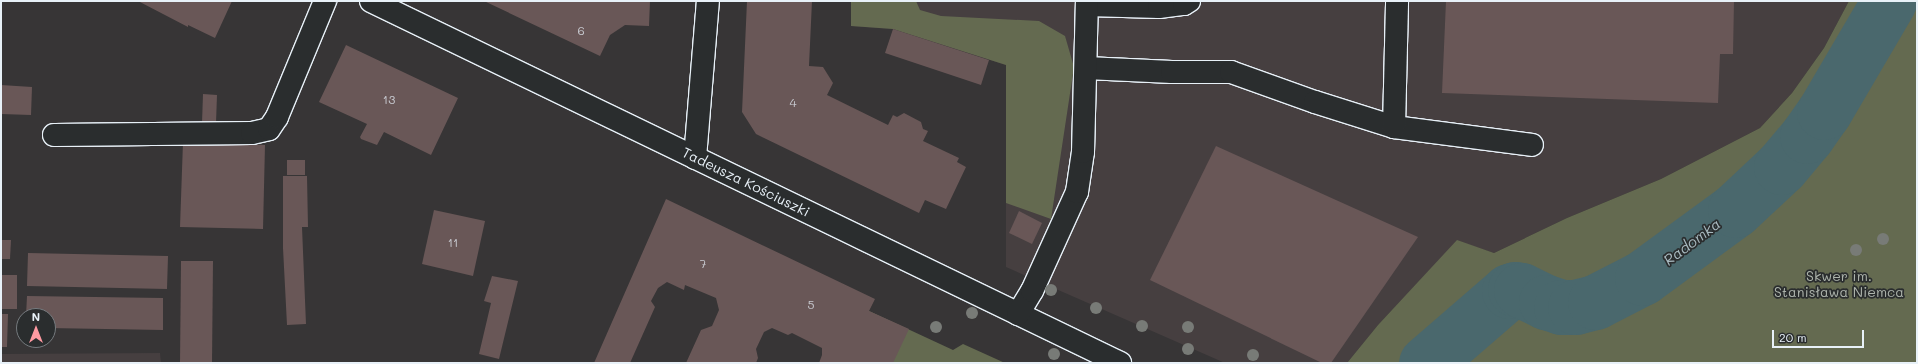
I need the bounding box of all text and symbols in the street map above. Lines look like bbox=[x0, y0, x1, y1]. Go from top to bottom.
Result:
house number: 6 bbox=[577, 24, 585, 38]
house number: 13 bbox=[383, 93, 395, 107]
house number: 4 bbox=[789, 96, 797, 110]
street label: Tadeusza Kościuszki bbox=[680, 144, 812, 220]
water label: Radomka bbox=[1660, 215, 1724, 269]
house number: 11 bbox=[448, 236, 458, 250]
house number: 7 bbox=[700, 257, 706, 271]
park label: Skwer im. Stanisława Niemca bbox=[1774, 268, 1904, 300]
house number: 5 bbox=[808, 298, 814, 312]
north arrow bbox=[16, 308, 56, 348]
text: N bbox=[32, 309, 40, 324]
scale bar bbox=[1774, 322, 1866, 348]
text: 20 m bbox=[1779, 329, 1807, 345]

